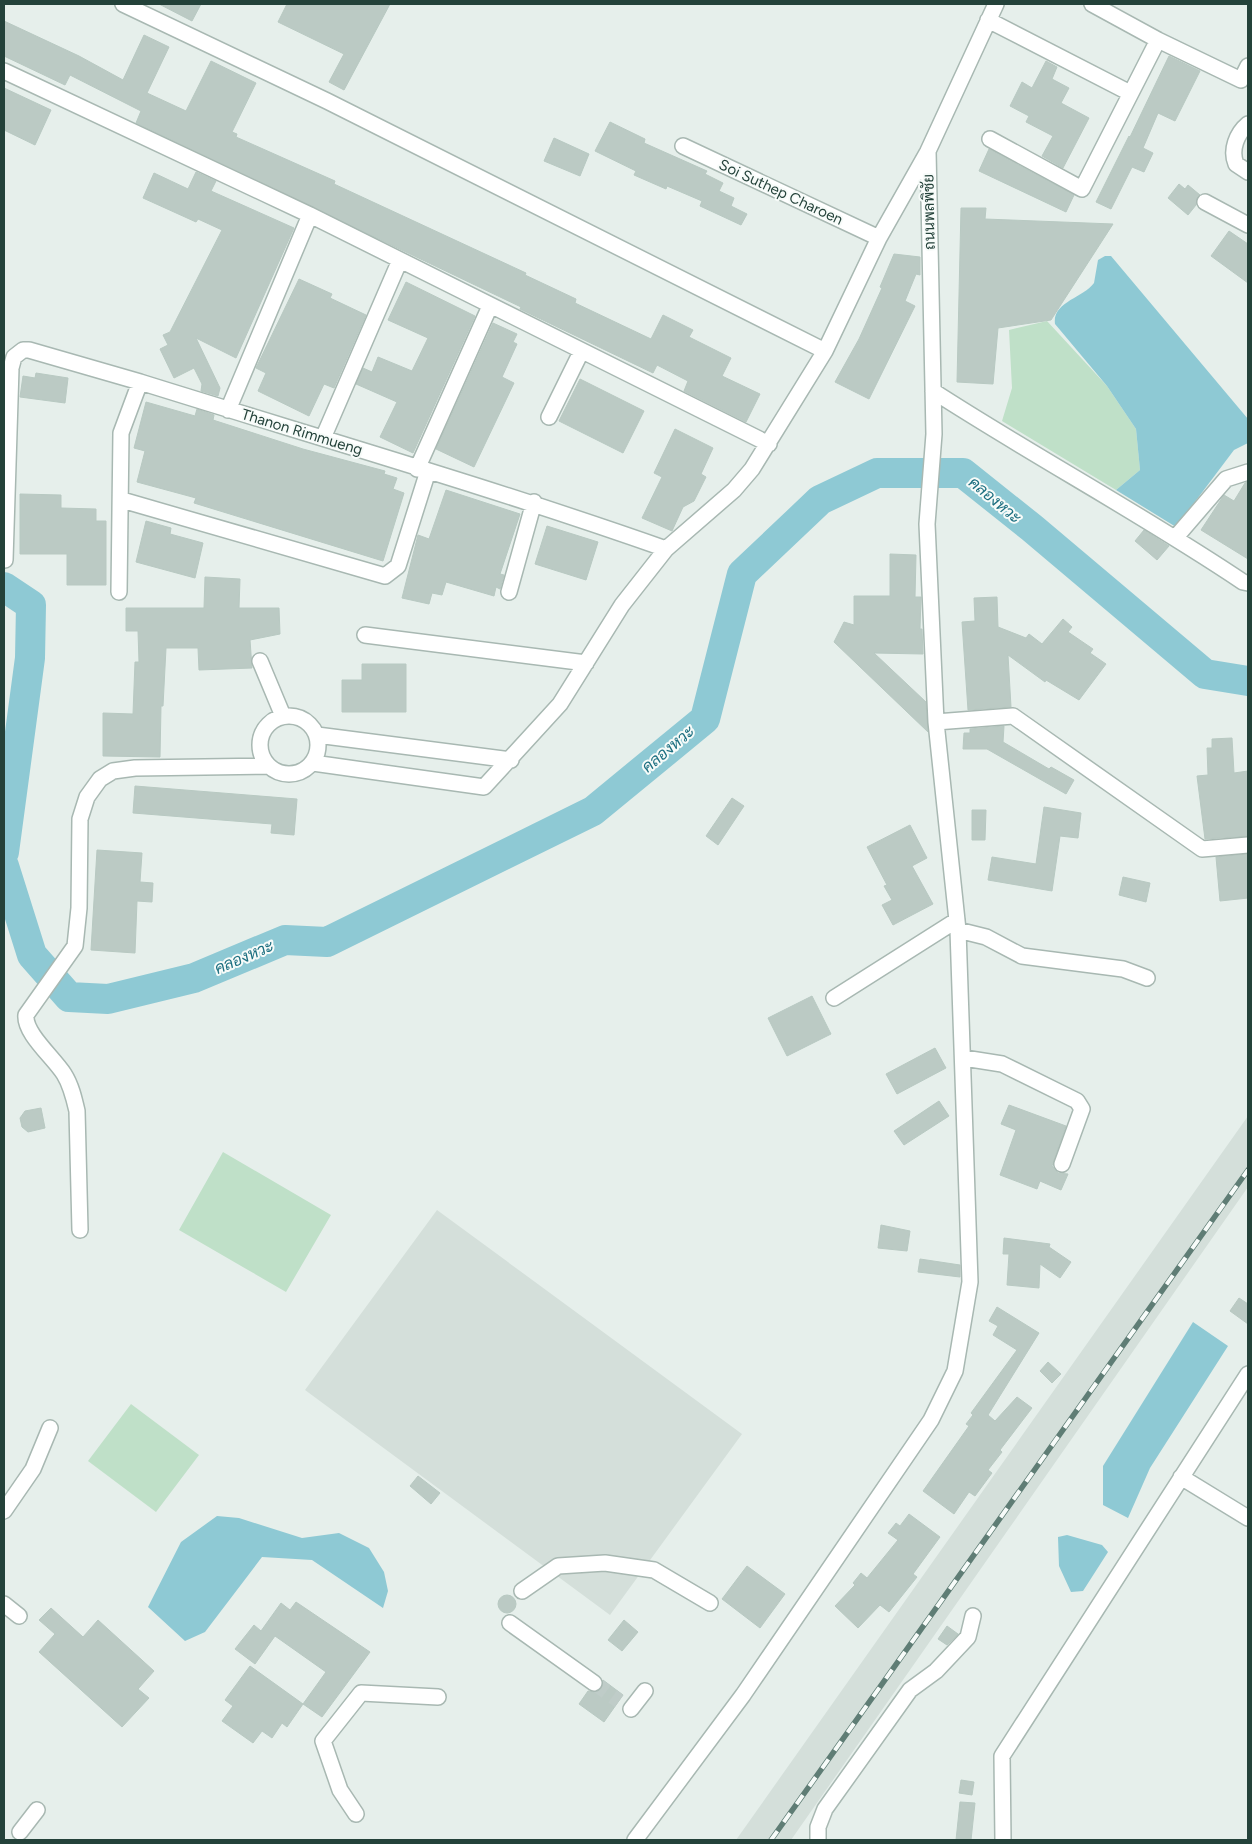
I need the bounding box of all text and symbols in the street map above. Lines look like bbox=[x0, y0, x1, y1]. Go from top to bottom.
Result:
street label: Soi Suthep Charoen bbox=[716, 155, 846, 229]
street label: ถนนพลพิชัย bbox=[919, 174, 939, 250]
street label: Thanon Rimmueng bbox=[239, 405, 365, 459]
water label: คลองหวะ bbox=[965, 473, 1025, 528]
water label: คลองหวะ bbox=[638, 721, 698, 776]
water label: คลองหวะ bbox=[212, 936, 277, 978]

